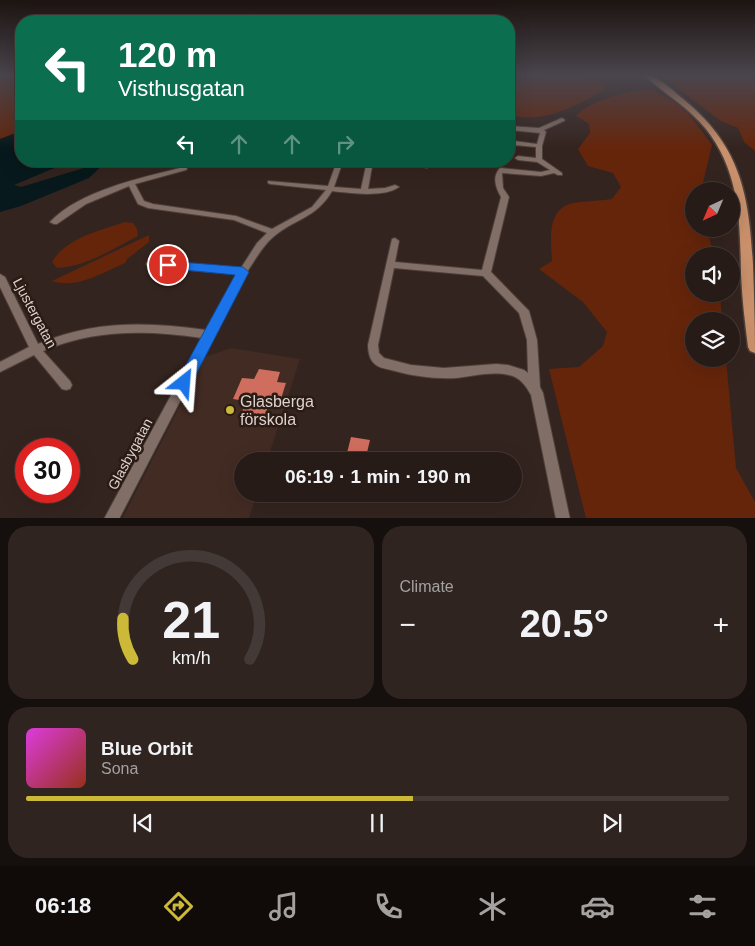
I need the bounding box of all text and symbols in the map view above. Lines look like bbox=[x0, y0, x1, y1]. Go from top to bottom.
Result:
icon: left bbox=[35, 35, 100, 100]
text: 120 m bbox=[118, 35, 217, 74]
text: Visthusgatan bbox=[118, 76, 245, 101]
icon: left bbox=[172, 130, 200, 158]
icon: ahead bbox=[225, 130, 253, 158]
icon: ahead bbox=[278, 130, 306, 158]
icon: right bbox=[331, 130, 359, 158]
north arrow bbox=[685, 182, 740, 238]
map controls bbox=[685, 182, 740, 367]
pin bbox=[147, 244, 189, 286]
button: sound bbox=[685, 247, 740, 302]
icon: arrive bbox=[154, 251, 182, 279]
street label: Ljustergatan bbox=[10, 275, 60, 351]
button: layers bbox=[685, 312, 740, 367]
position arrow bbox=[157, 356, 209, 408]
place label: Glasberga förskola bbox=[240, 393, 314, 428]
marker: Glasberga förskola bbox=[224, 404, 236, 416]
street label: Glasbygatan bbox=[104, 416, 156, 492]
speed limit sign: 30 bbox=[15, 438, 80, 503]
text: 06:19 · 1 min · 190 m bbox=[285, 466, 471, 487]
text: Climate bbox=[400, 578, 454, 595]
text: 21 bbox=[162, 591, 220, 649]
text: 20.5° bbox=[520, 603, 609, 645]
text: − bbox=[400, 609, 416, 640]
text: + bbox=[713, 609, 729, 640]
text: km/h bbox=[171, 648, 210, 668]
text: Blue Orbit bbox=[101, 738, 193, 759]
text: Sona bbox=[101, 760, 138, 777]
icon: previous bbox=[129, 809, 157, 837]
icon: pause bbox=[363, 809, 391, 837]
icon: next bbox=[598, 809, 626, 837]
icon: directions bbox=[161, 889, 196, 924]
icon: music bbox=[266, 889, 301, 924]
icon: phone bbox=[371, 889, 406, 924]
icon: climate bbox=[475, 889, 510, 924]
icon: car bbox=[580, 889, 615, 924]
icon: filters bbox=[685, 889, 720, 924]
text: 06:18 bbox=[35, 893, 91, 918]

